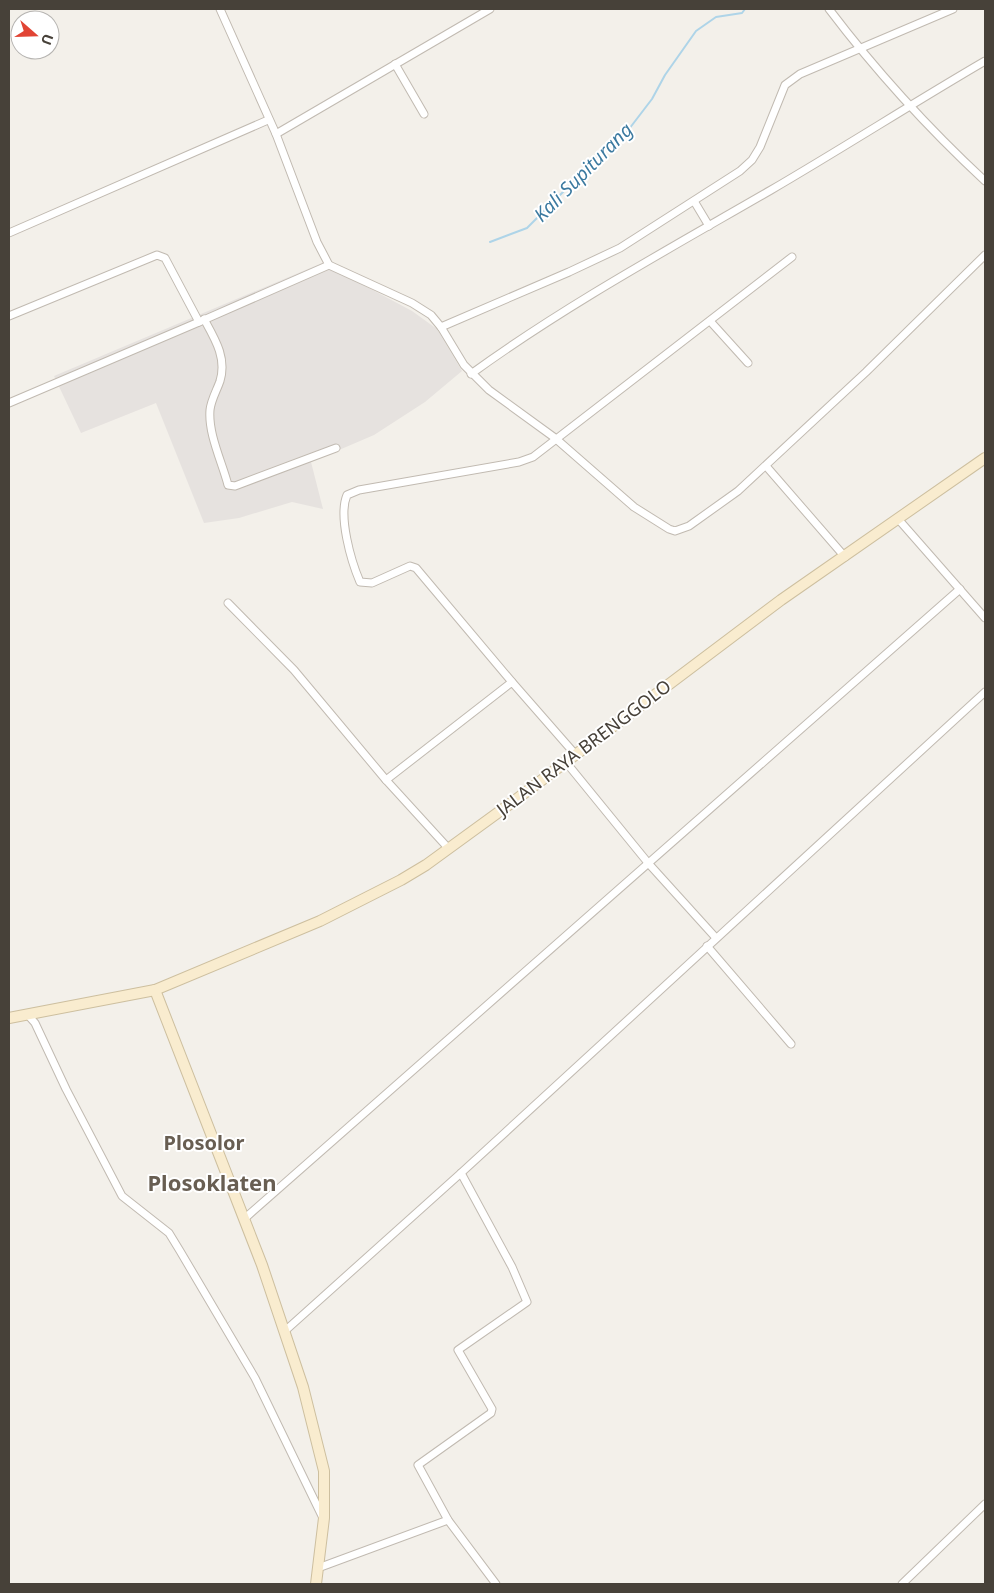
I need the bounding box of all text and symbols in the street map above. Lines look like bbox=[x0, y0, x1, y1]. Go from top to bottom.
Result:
north arrow bbox=[10, 10, 60, 60]
text: U bbox=[37, 31, 58, 48]
water label: Kali Supiturang bbox=[528, 117, 638, 227]
street label: JALAN RAYA BRENGGOLO bbox=[490, 674, 676, 822]
district label: Plosolor bbox=[164, 1129, 244, 1156]
district label: Plosoklaten bbox=[147, 1167, 277, 1197]

